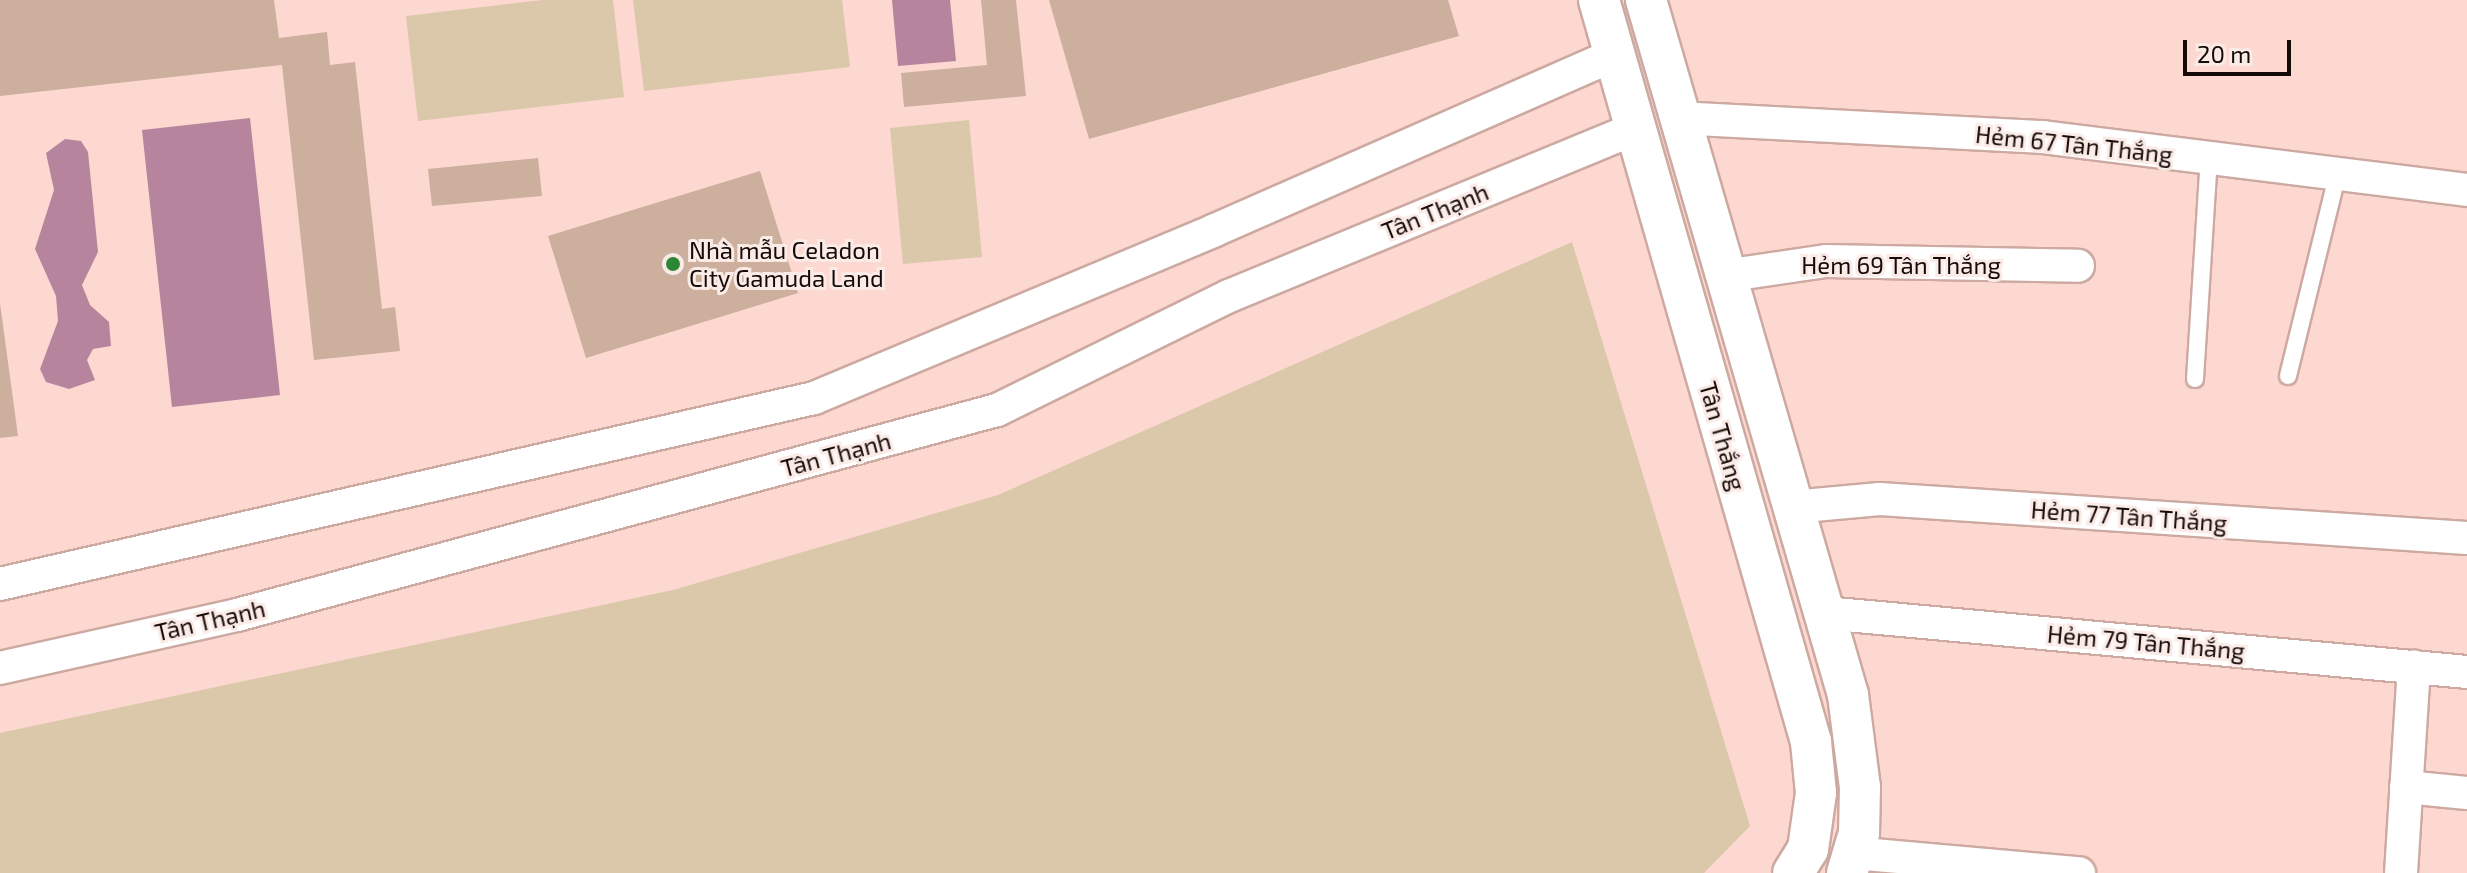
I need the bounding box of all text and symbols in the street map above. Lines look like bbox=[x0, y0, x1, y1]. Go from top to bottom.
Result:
scale bar bbox=[2187, 24, 2295, 74]
text: 20 m bbox=[2197, 39, 2251, 68]
street label: Hẻm 67 Tân Thắng bbox=[1973, 119, 2175, 169]
street label: Tân Thạnh bbox=[1377, 176, 1493, 246]
place label: Nhà mẫu Celadon City Gamuda Land bbox=[689, 236, 884, 292]
street label: Hẻm 69 Tân Thắng bbox=[1801, 251, 2001, 279]
marker: Nhà mẫu Celadon City Gamuda Land bbox=[664, 255, 682, 273]
street label: Tân Thắng bbox=[1694, 378, 1752, 494]
street label: Tân Thạnh bbox=[778, 425, 894, 483]
street label: Hẻm 77 Tân Thắng bbox=[2029, 495, 2229, 537]
street label: Tân Thạnh bbox=[152, 593, 268, 647]
street label: Hẻm 79 Tân Thắng bbox=[2046, 619, 2246, 665]

